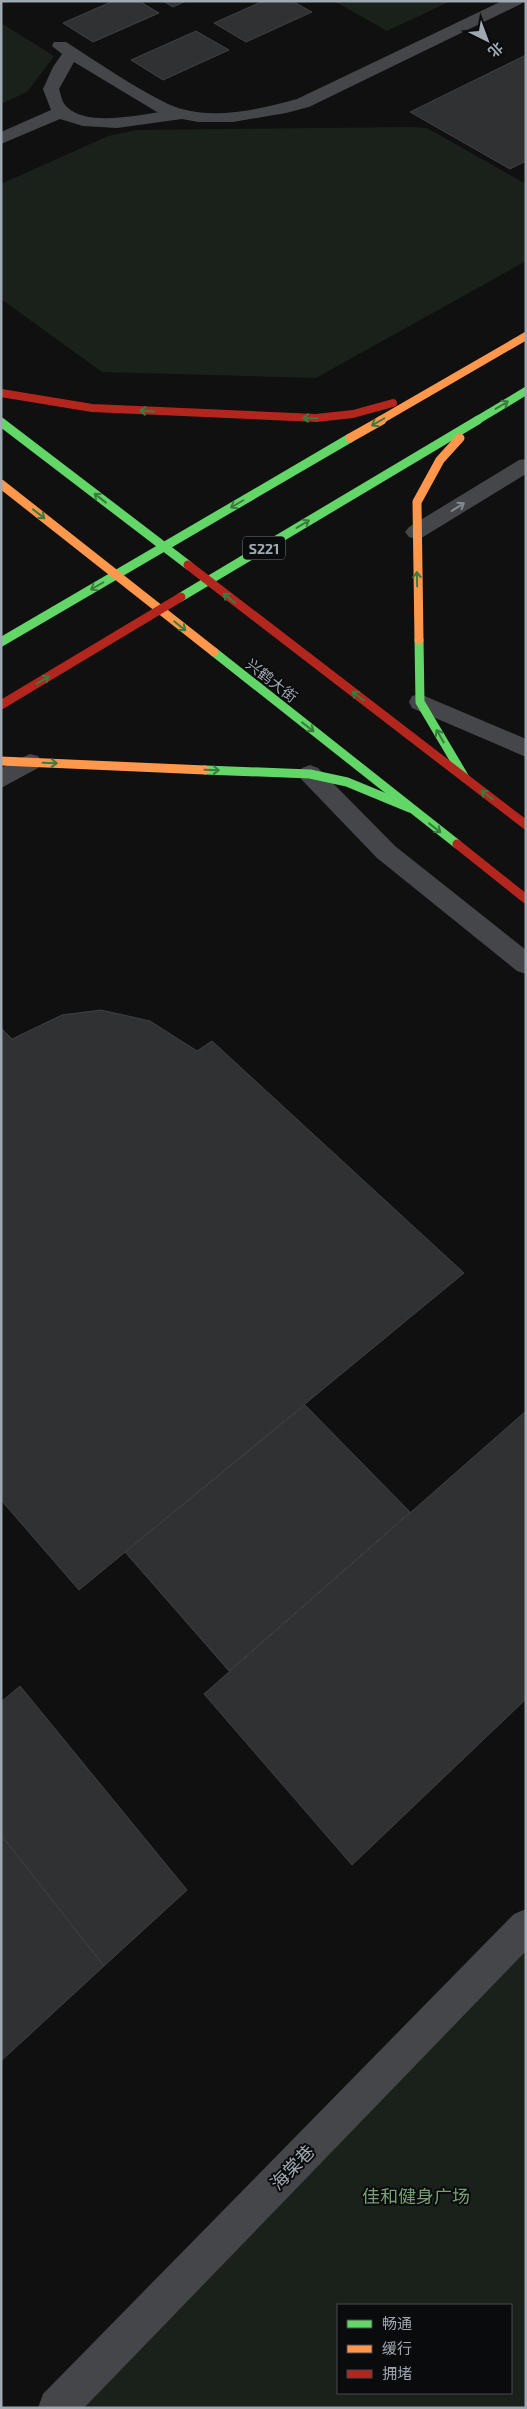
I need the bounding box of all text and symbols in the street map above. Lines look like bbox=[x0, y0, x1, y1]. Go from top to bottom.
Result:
north arrow bbox=[462, 15, 512, 65]
text: 北 bbox=[485, 39, 507, 61]
one-way arrow bbox=[495, 399, 509, 409]
one-way arrow bbox=[140, 406, 156, 415]
one-way arrow bbox=[302, 413, 318, 423]
one-way arrow bbox=[371, 418, 385, 428]
one-way arrow bbox=[94, 493, 107, 504]
one-way arrow bbox=[231, 500, 245, 510]
one-way arrow bbox=[450, 501, 464, 511]
one-way arrow bbox=[33, 509, 46, 520]
one-way arrow bbox=[295, 519, 309, 529]
road number: S221 bbox=[243, 536, 285, 560]
one-way arrow bbox=[413, 572, 422, 588]
one-way arrow bbox=[90, 582, 105, 591]
one-way arrow bbox=[223, 592, 236, 603]
one-way arrow bbox=[173, 621, 186, 632]
street label: 兴鹤大街 bbox=[243, 654, 301, 706]
one-way arrow bbox=[36, 674, 50, 684]
one-way arrow bbox=[352, 691, 365, 702]
one-way arrow bbox=[301, 722, 314, 733]
one-way arrow bbox=[435, 730, 445, 744]
one-way arrow bbox=[42, 758, 58, 768]
one-way arrow bbox=[204, 765, 220, 774]
one-way arrow bbox=[481, 790, 494, 801]
one-way arrow bbox=[428, 822, 441, 833]
street label: 海棠巷 bbox=[265, 2140, 319, 2194]
park label: 佳和健身广场 bbox=[362, 2185, 470, 2207]
legend bbox=[337, 2304, 512, 2394]
text: 畅通 bbox=[382, 2314, 412, 2332]
text: 缓行 bbox=[382, 2339, 412, 2357]
text: 拥堵 bbox=[382, 2364, 412, 2382]

